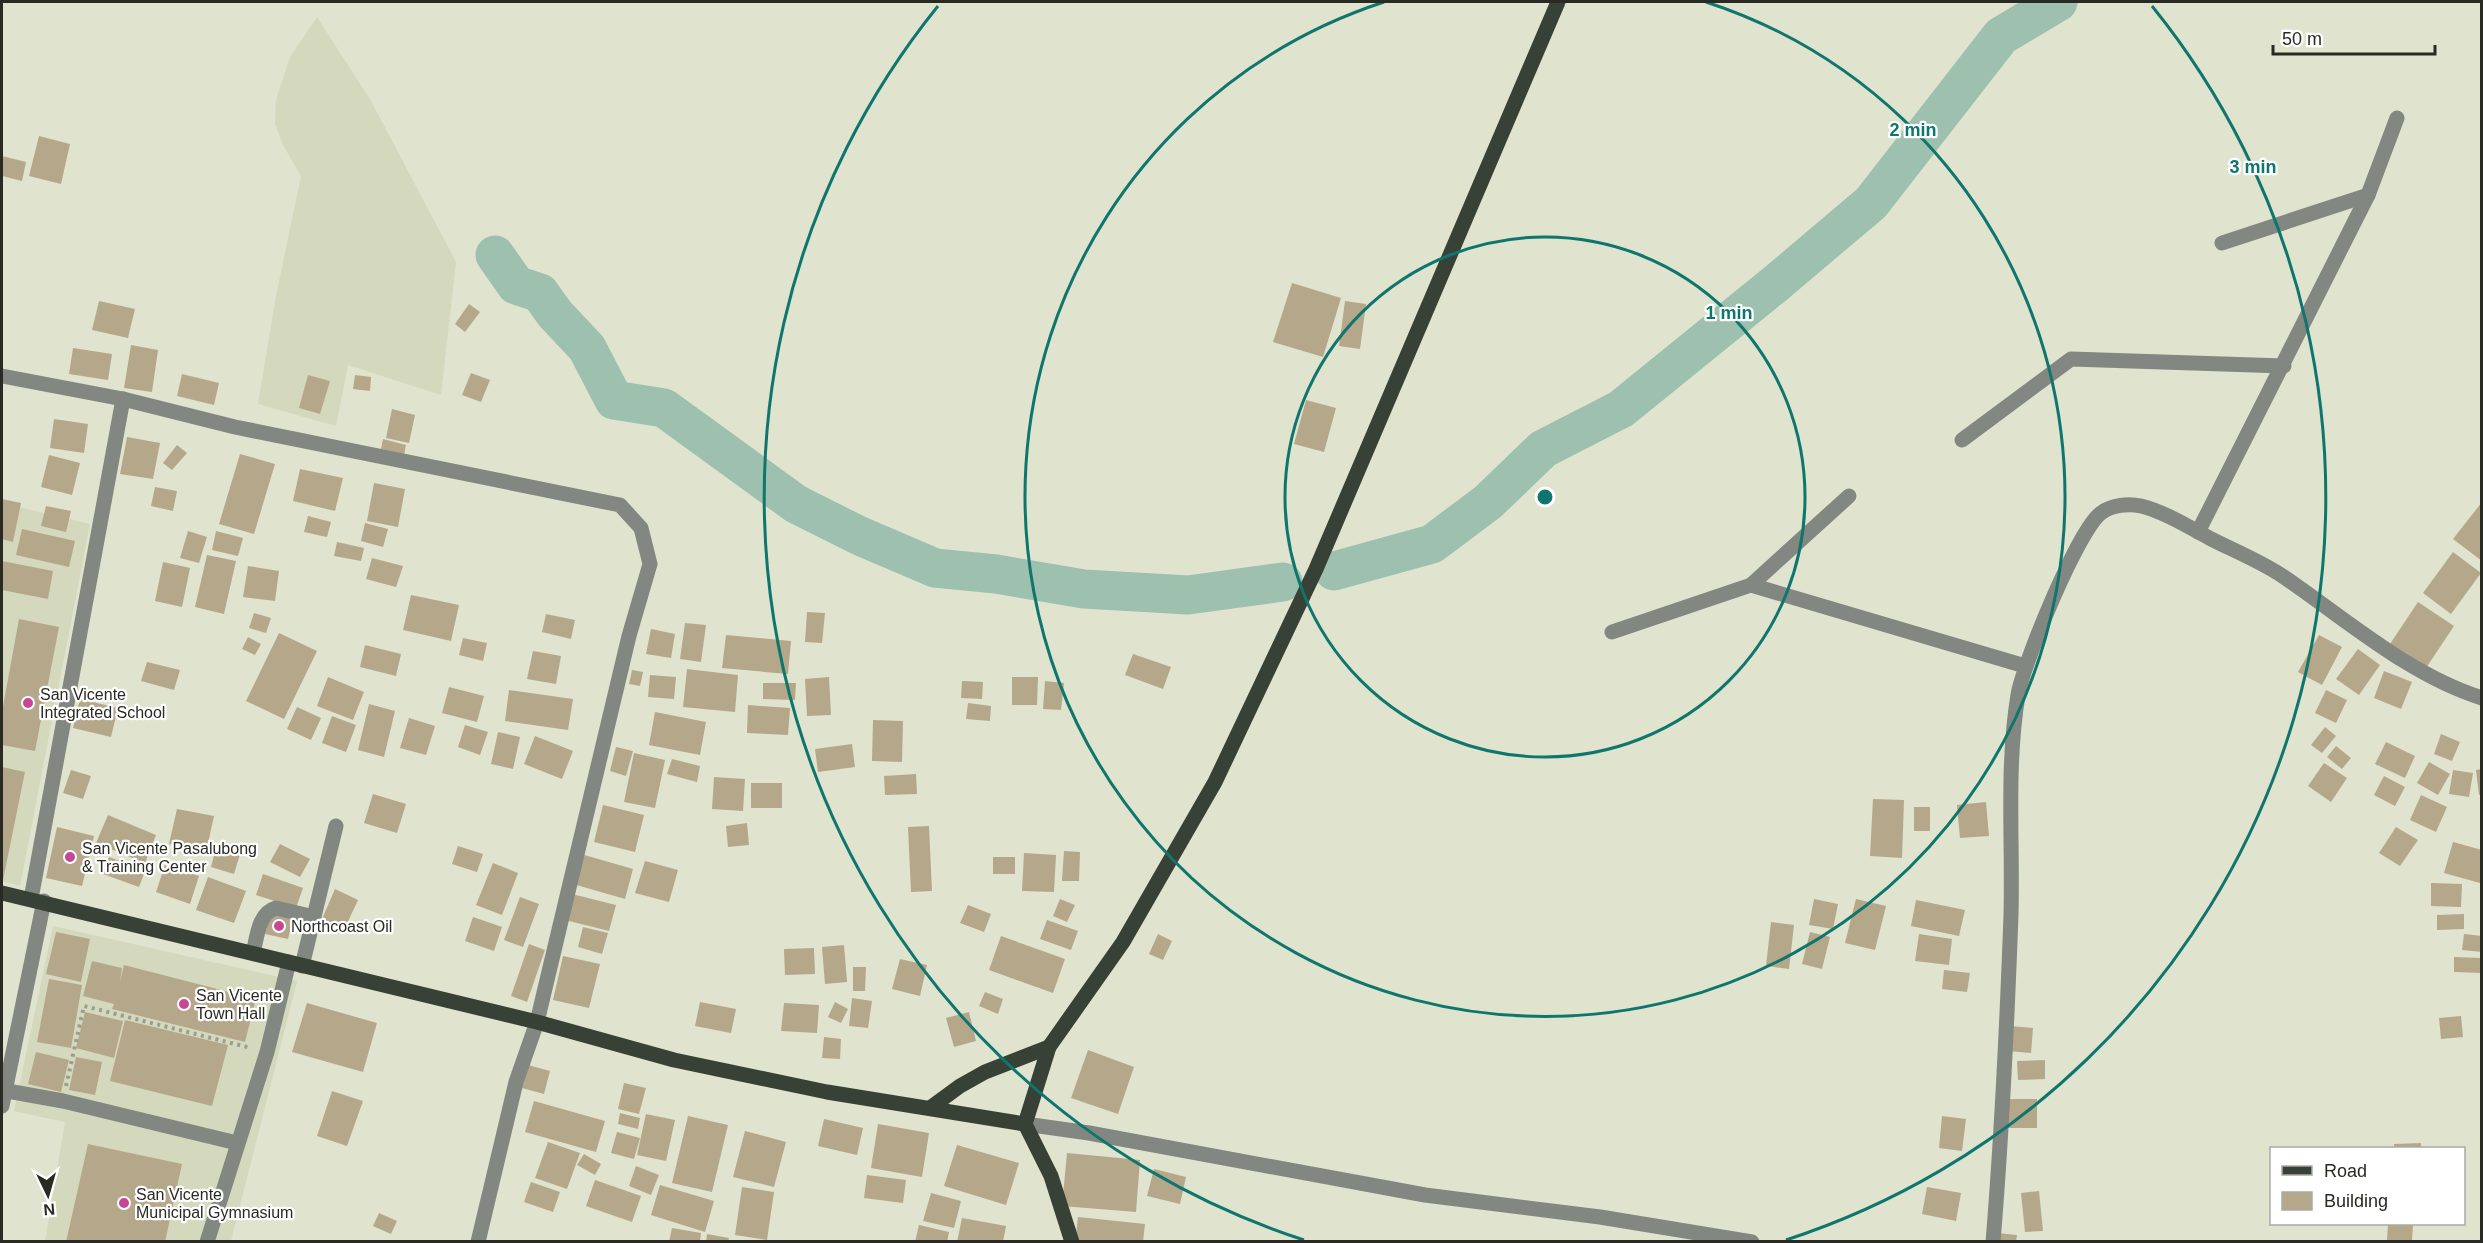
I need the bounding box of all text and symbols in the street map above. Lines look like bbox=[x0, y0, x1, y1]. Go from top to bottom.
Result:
scale bar bbox=[2273, 18, 2435, 56]
text: 50 m bbox=[2282, 29, 2322, 49]
text: 2 min bbox=[1889, 120, 1937, 140]
text: 3 min bbox=[2229, 157, 2277, 177]
text: 1 min bbox=[1705, 303, 1753, 323]
centre of rings bbox=[1535, 487, 1555, 507]
place label: San Vicente Integrated School bbox=[40, 686, 165, 721]
marker: San Vicente Integrated School bbox=[21, 696, 35, 710]
place label: San Vicente Pasalubong & Training Center bbox=[82, 840, 257, 875]
marker: San Vicente Pasalubong & Training Center bbox=[63, 850, 77, 864]
place label: Northcoast Oil bbox=[291, 918, 392, 935]
marker: Northcoast Oil bbox=[272, 919, 286, 933]
place label: San Vicente Town Hall bbox=[196, 987, 282, 1022]
marker: San Vicente Town Hall bbox=[177, 997, 191, 1011]
legend bbox=[2270, 1147, 2465, 1225]
text: Road bbox=[2324, 1161, 2367, 1181]
north arrow bbox=[18, 1165, 78, 1225]
place label: San Vicente Municipal Gymnasium bbox=[136, 1186, 293, 1221]
text: Building bbox=[2324, 1191, 2388, 1211]
marker: San Vicente Municipal Gymnasium bbox=[117, 1196, 131, 1210]
text: N bbox=[43, 1200, 56, 1218]

